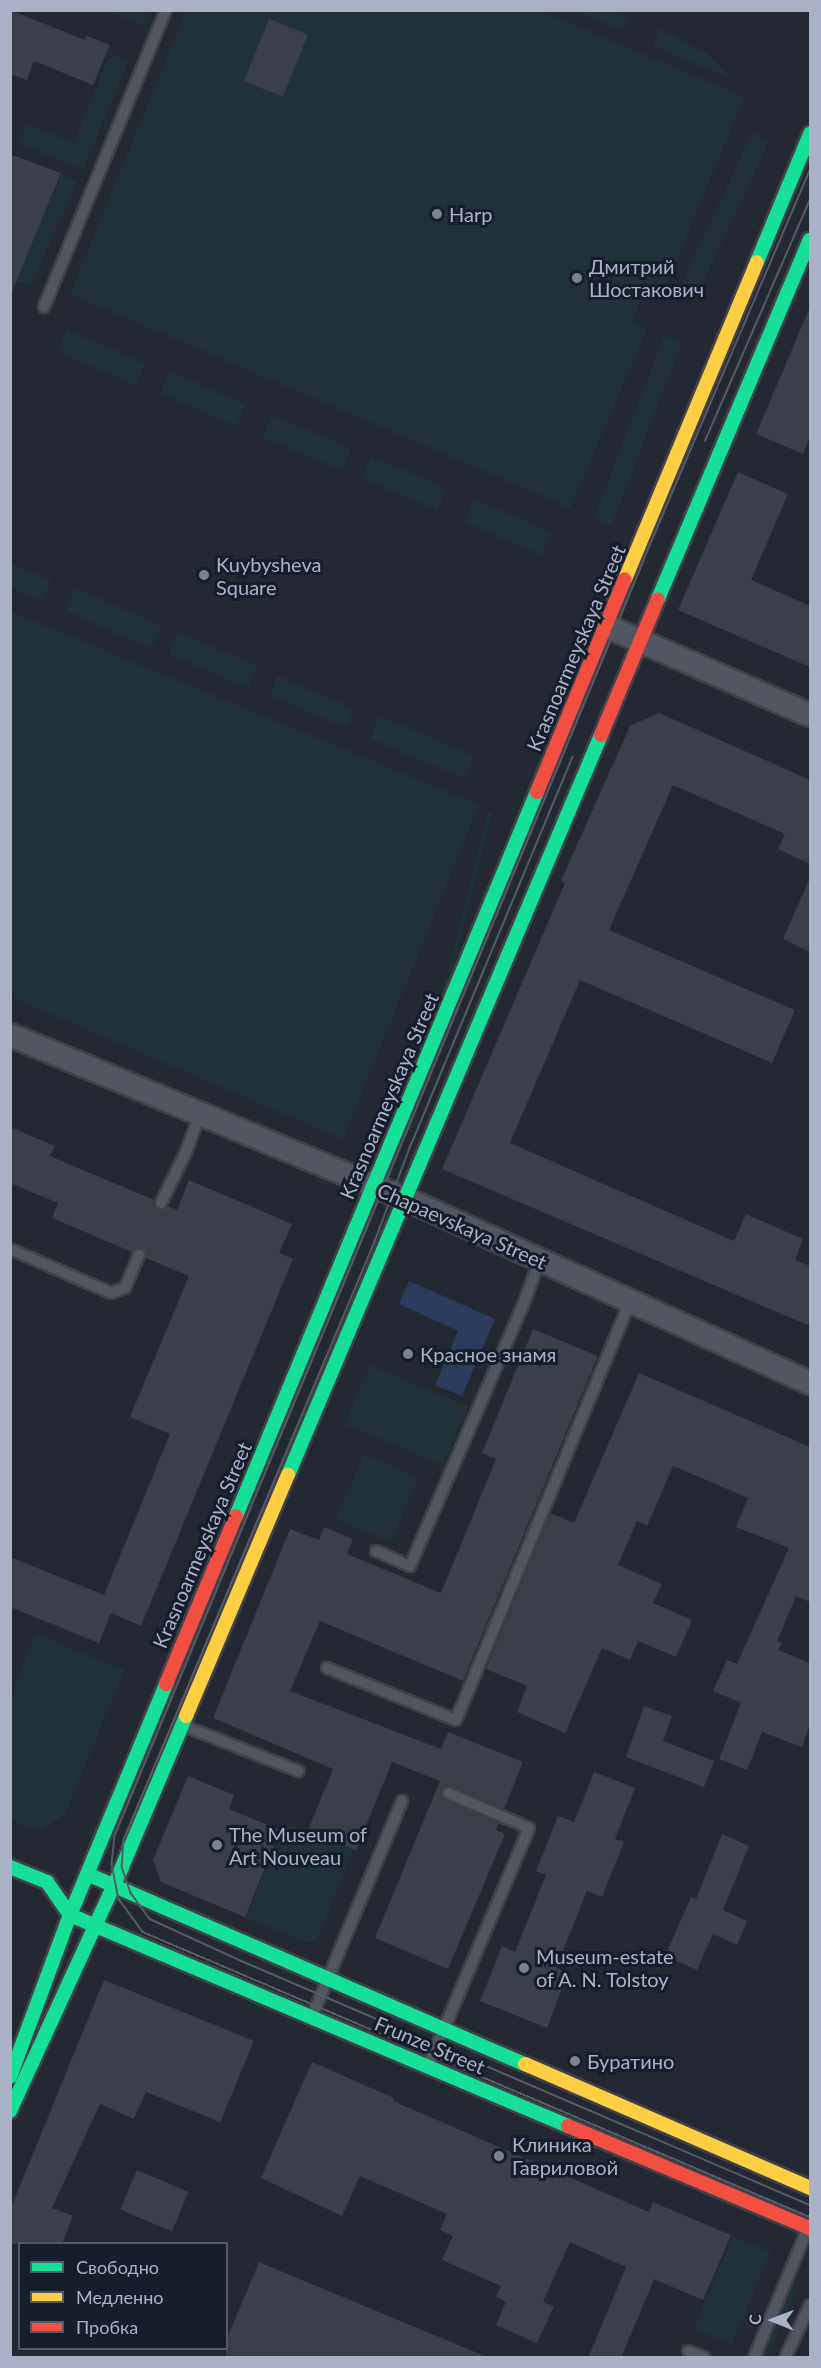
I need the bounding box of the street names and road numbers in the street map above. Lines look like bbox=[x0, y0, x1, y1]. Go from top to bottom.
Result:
street label: Krasnoarmeyskaya Street bbox=[522, 541, 630, 755]
street label: Krasnoarmeyskaya Street bbox=[335, 989, 443, 1203]
street label: Chapaevskaya Street bbox=[374, 1178, 550, 1274]
street label: Krasnoarmeyskaya Street bbox=[148, 1438, 256, 1652]
street label: Frunze Street bbox=[371, 2011, 489, 2079]

